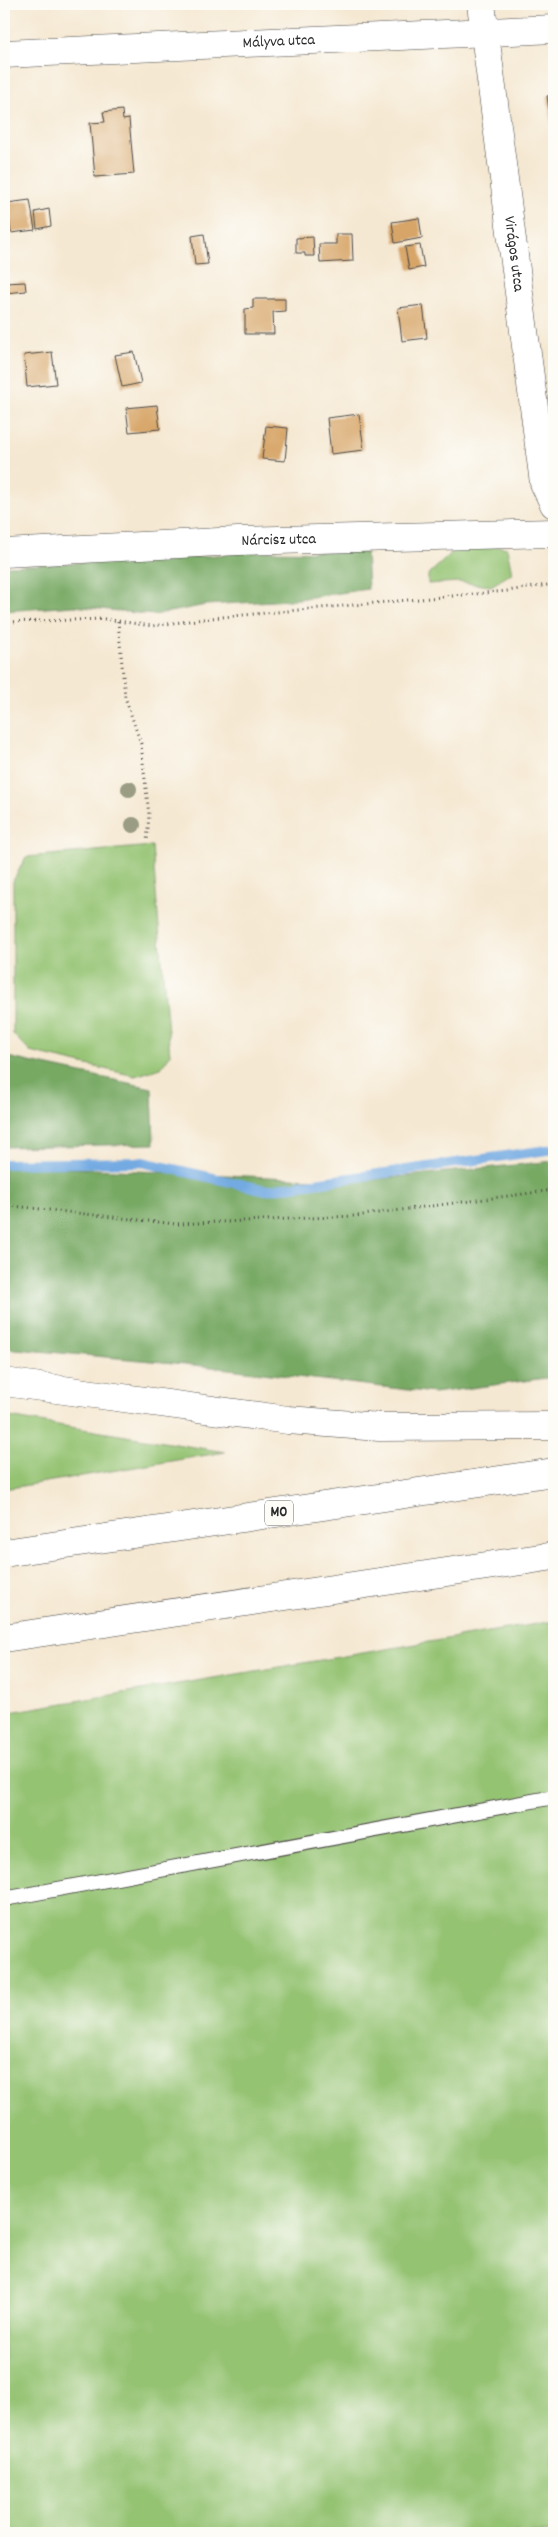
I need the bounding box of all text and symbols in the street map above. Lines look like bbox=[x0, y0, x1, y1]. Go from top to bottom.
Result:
street label: Mályva utca bbox=[242, 28, 316, 55]
street label: Virágos utca bbox=[498, 215, 530, 293]
street label: Nárcisz utca bbox=[241, 528, 317, 552]
road number: M0 bbox=[265, 1500, 293, 1526]

